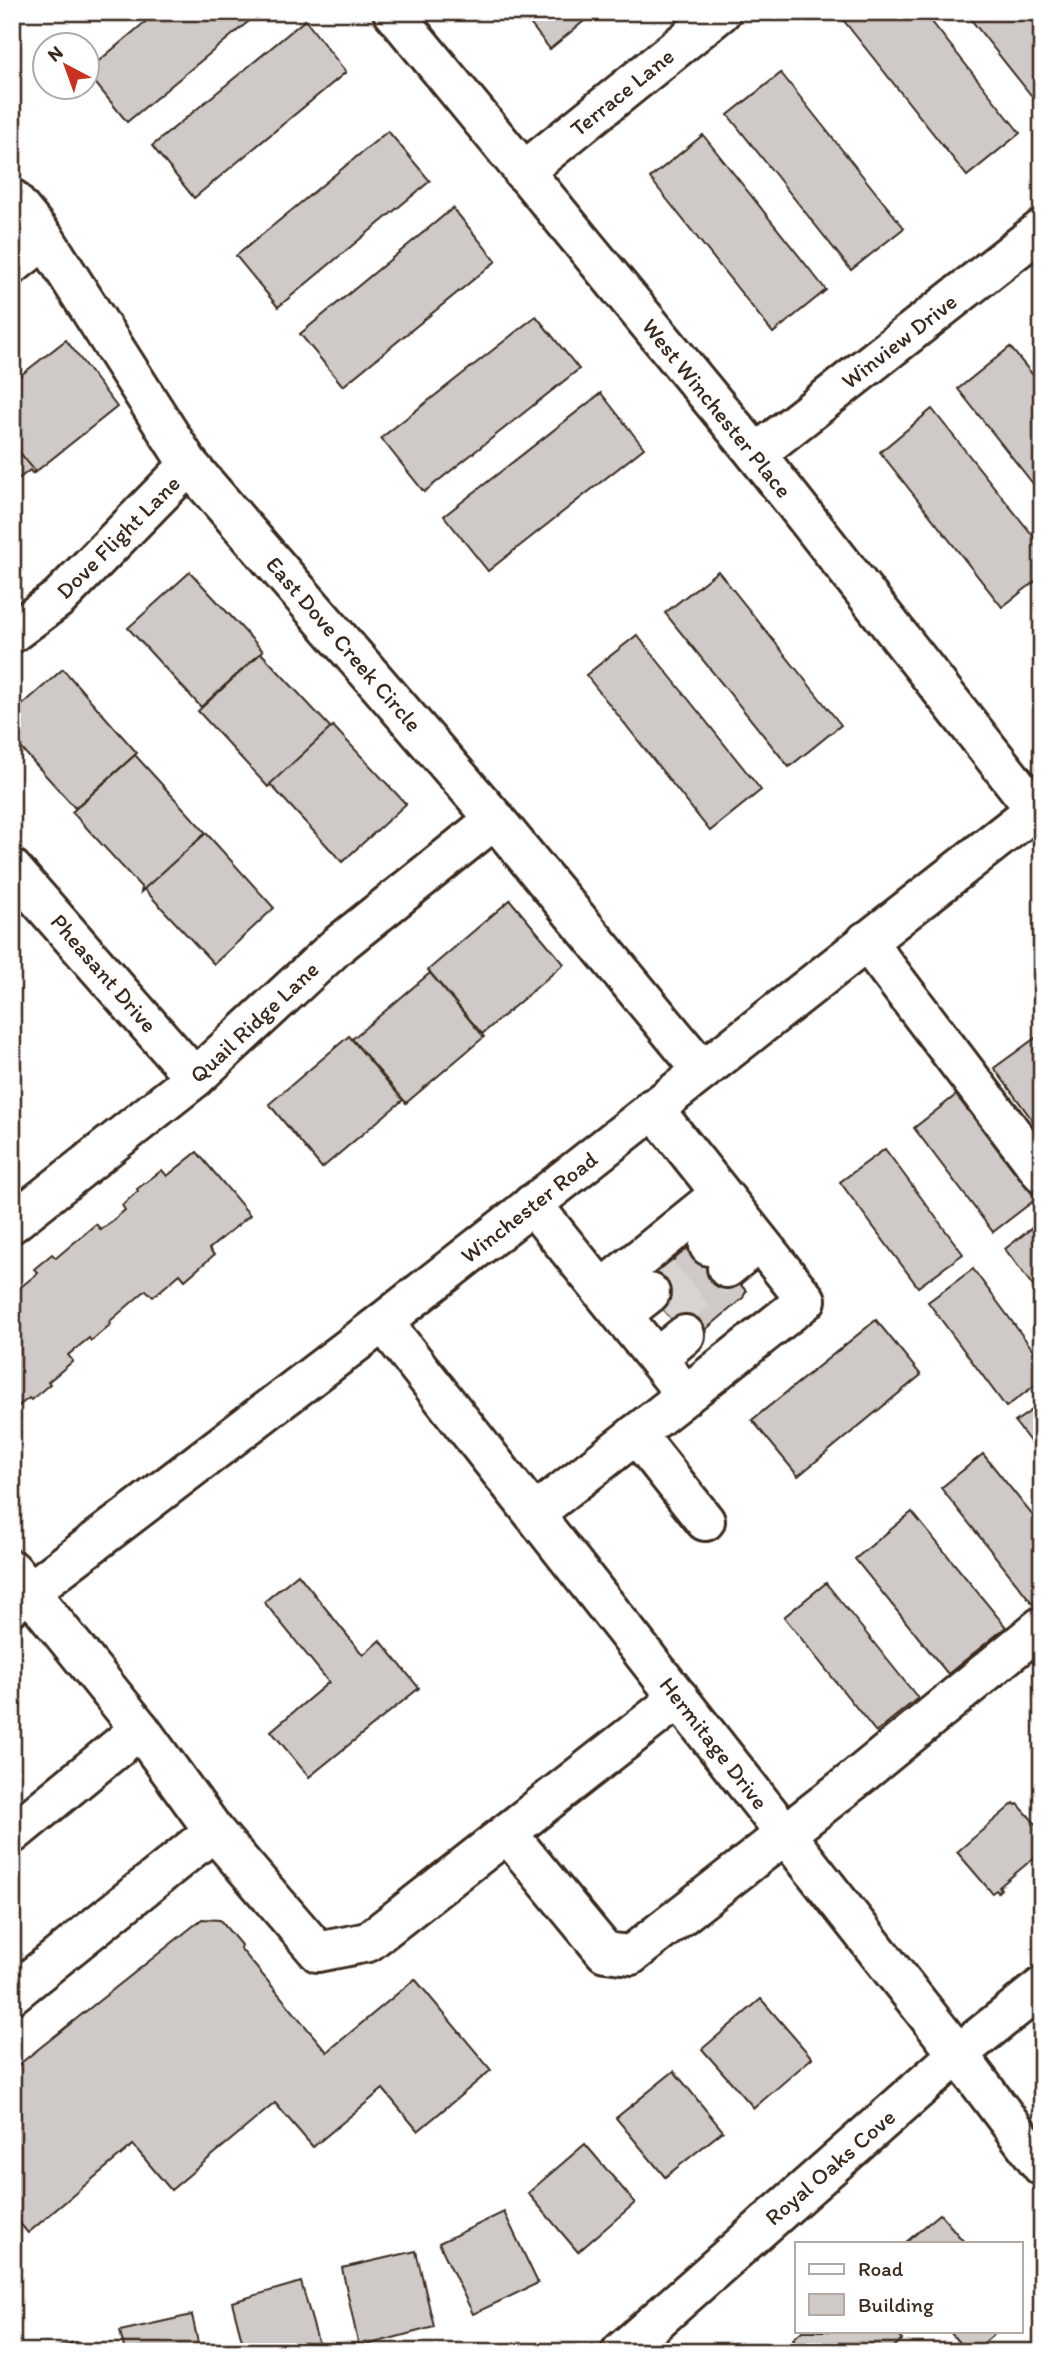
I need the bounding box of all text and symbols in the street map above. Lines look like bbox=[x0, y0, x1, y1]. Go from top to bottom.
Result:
north arrow bbox=[32, 32, 102, 102]
text: N bbox=[43, 41, 68, 66]
street label: Terrace Lane bbox=[565, 42, 679, 142]
street label: Winview Drive bbox=[836, 287, 962, 395]
street label: West Winchester Place bbox=[636, 313, 798, 503]
street label: Dove Flight Lane bbox=[50, 469, 186, 605]
street label: East Dove Creek Circle bbox=[260, 551, 428, 737]
street label: Pheasant Drive bbox=[45, 908, 163, 1038]
street label: Quail Ridge Lane bbox=[184, 955, 324, 1089]
street label: Winchester Road bbox=[455, 1145, 603, 1269]
street label: Hermitage Drive bbox=[654, 1671, 774, 1815]
street label: Royal Oaks Cove bbox=[759, 2103, 901, 2231]
legend bbox=[795, 2242, 1023, 2332]
text: Road bbox=[858, 2256, 904, 2281]
text: Building bbox=[858, 2292, 934, 2317]

